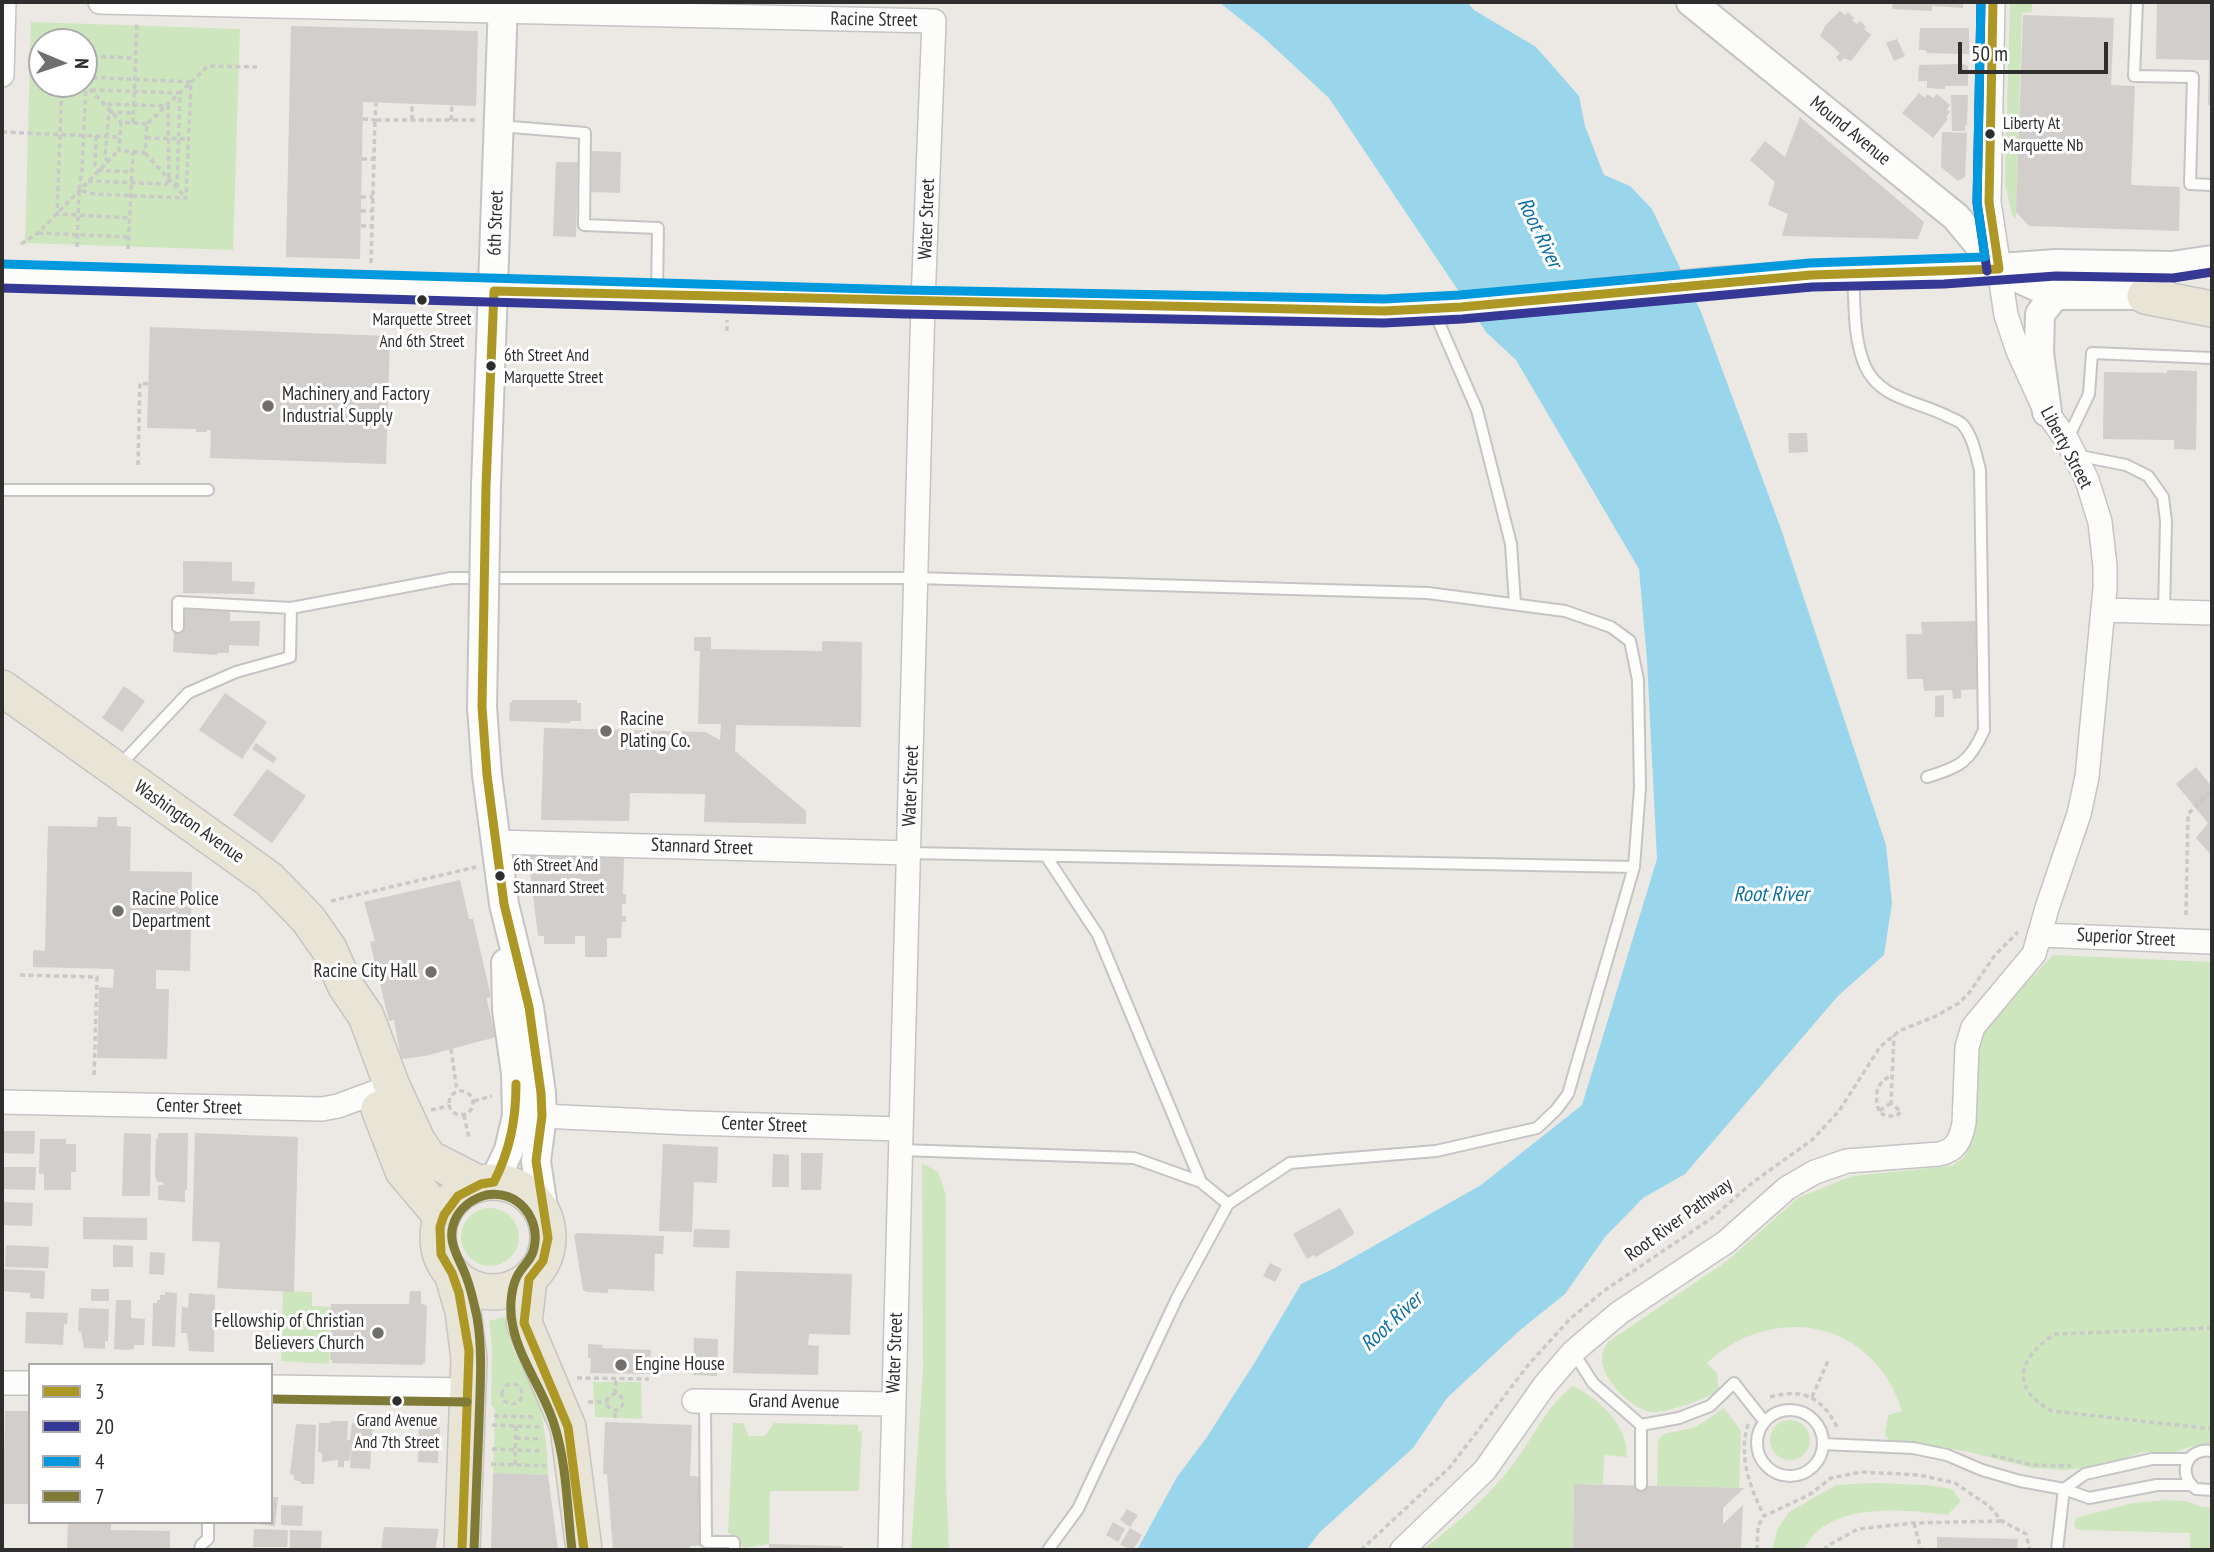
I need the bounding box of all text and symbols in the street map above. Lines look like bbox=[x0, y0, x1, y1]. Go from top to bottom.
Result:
street label: Racine Street bbox=[830, 8, 918, 32]
north arrow bbox=[28, 28, 98, 98]
scale bar bbox=[1962, 28, 2112, 72]
text: 50 m bbox=[1971, 40, 2008, 67]
text: N bbox=[70, 58, 94, 69]
street label: Mound Avenue bbox=[1805, 92, 1895, 170]
place label: Liberty At Marquette Nb bbox=[2003, 114, 2083, 154]
marker: Liberty At Marquette Nb bbox=[1983, 127, 1997, 141]
street label: Water Street bbox=[914, 178, 940, 260]
street label: 6th Street bbox=[483, 190, 509, 256]
water label: Root River bbox=[1511, 194, 1567, 272]
marker: Marquette Street And 6th Street bbox=[415, 293, 429, 307]
place label: Marquette Street And 6th Street bbox=[372, 310, 472, 350]
place label: 6th Street And Marquette Street bbox=[504, 346, 603, 386]
marker: 6th Street And Marquette Street bbox=[484, 359, 498, 373]
place label: Machinery and Factory Industrial Supply bbox=[282, 384, 430, 428]
marker: Machinery and Factory Industrial Supply bbox=[260, 398, 276, 414]
street label: Liberty Street bbox=[2035, 403, 2097, 493]
place label: Racine Plating Co. bbox=[620, 709, 690, 753]
marker: Racine Plating Co. bbox=[598, 723, 614, 739]
street label: Water Street bbox=[898, 745, 924, 827]
street label: Washington Avenue bbox=[130, 776, 248, 868]
street label: Stannard Street bbox=[651, 834, 753, 860]
place label: 6th Street And Stannard Street bbox=[513, 856, 604, 896]
marker: 6th Street And Stannard Street bbox=[493, 869, 507, 883]
water label: Root River bbox=[1734, 882, 1808, 908]
place label: Racine Police Department bbox=[132, 889, 219, 933]
marker: Racine Police Department bbox=[110, 903, 126, 919]
street label: Superior Street bbox=[2076, 924, 2176, 952]
place label: Racine City Hall bbox=[313, 961, 417, 983]
marker: Racine City Hall bbox=[423, 964, 439, 980]
street label: Center Street bbox=[156, 1094, 242, 1120]
street label: Center Street bbox=[721, 1112, 807, 1138]
street label: Root River Pathway bbox=[1621, 1173, 1737, 1267]
water label: Root River bbox=[1356, 1287, 1428, 1357]
place label: Fellowship of Christian Believers Church bbox=[214, 1311, 364, 1355]
street label: Water Street bbox=[882, 1312, 908, 1394]
marker: Fellowship of Christian Believers Church bbox=[370, 1325, 386, 1341]
place label: Engine House bbox=[635, 1354, 725, 1376]
marker: Engine House bbox=[613, 1357, 629, 1373]
legend bbox=[28, 1363, 273, 1524]
text: 3 bbox=[95, 1378, 104, 1405]
street label: Grand Avenue bbox=[748, 1390, 840, 1414]
marker: Grand Avenue And 7th Street bbox=[390, 1394, 404, 1408]
place label: Grand Avenue And 7th Street bbox=[355, 1411, 439, 1451]
text: 20 bbox=[95, 1413, 114, 1440]
text: 4 bbox=[95, 1448, 104, 1475]
text: 7 bbox=[95, 1483, 104, 1510]

